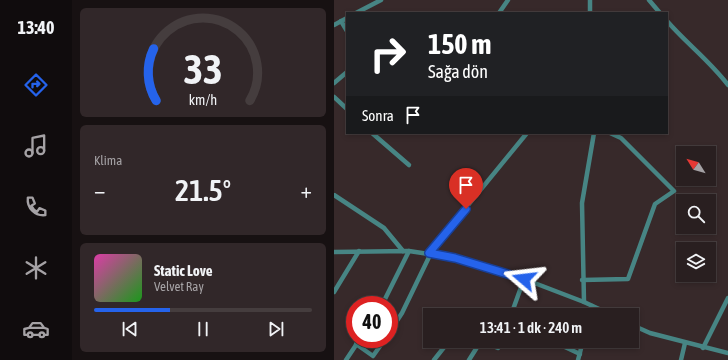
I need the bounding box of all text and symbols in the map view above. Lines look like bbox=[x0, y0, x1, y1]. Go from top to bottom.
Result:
text: 13:40 bbox=[17, 17, 55, 38]
icon: right bbox=[362, 28, 414, 80]
text: 150 m bbox=[428, 28, 491, 60]
text: 33 bbox=[183, 44, 223, 92]
text: Sağa dön bbox=[428, 61, 488, 82]
icon: directions bbox=[22, 71, 50, 99]
text: km/h bbox=[189, 91, 217, 107]
icon: arrive bbox=[402, 104, 424, 126]
text: Sonra bbox=[362, 107, 394, 124]
icon: music bbox=[22, 132, 50, 160]
north arrow bbox=[676, 146, 716, 186]
map controls bbox=[676, 146, 716, 282]
text: Klima bbox=[94, 153, 122, 168]
pin bbox=[449, 168, 483, 209]
text: 21.5° bbox=[175, 173, 231, 207]
icon: arrive bbox=[455, 174, 477, 196]
text: − bbox=[94, 177, 105, 203]
text: + bbox=[301, 177, 312, 203]
icon: phone bbox=[22, 193, 50, 221]
button: search bbox=[676, 194, 716, 234]
button: layers bbox=[676, 242, 716, 282]
icon: climate bbox=[22, 254, 50, 282]
position arrow bbox=[503, 258, 545, 300]
text: Static Love bbox=[154, 262, 213, 279]
text: Velvet Ray bbox=[154, 279, 204, 294]
speed limit sign: 40 bbox=[346, 296, 398, 348]
icon: car bbox=[22, 315, 50, 343]
icon: previous bbox=[119, 318, 141, 340]
icon: pause bbox=[192, 318, 214, 340]
icon: next bbox=[265, 318, 287, 340]
text: 13:41 · 1 dk · 240 m bbox=[480, 319, 582, 336]

